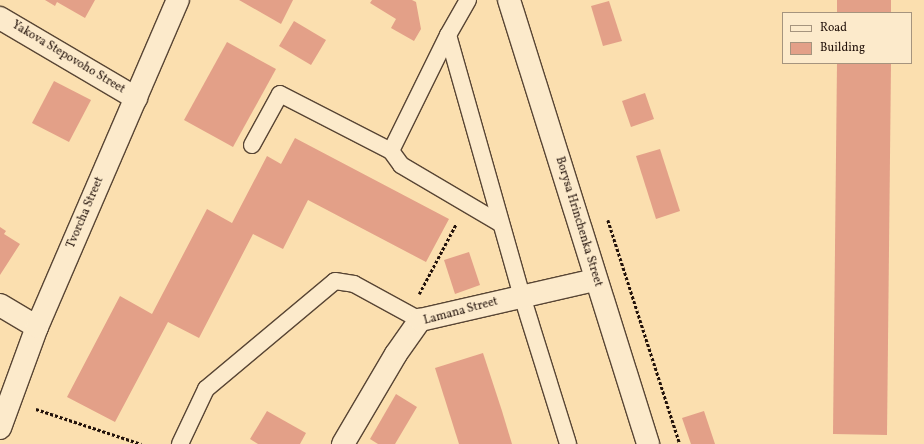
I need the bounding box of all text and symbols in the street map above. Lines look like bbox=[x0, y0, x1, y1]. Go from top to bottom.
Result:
legend bbox=[782, 12, 912, 64]
street label: Yakova Stepovoho Street bbox=[9, 18, 127, 98]
text: Road bbox=[820, 20, 847, 36]
text: Building bbox=[820, 40, 865, 56]
street label: Borysa Hrinchenka Street bbox=[551, 155, 605, 289]
street label: Tvorcha Street bbox=[65, 175, 107, 251]
street label: Lamana Street bbox=[422, 295, 500, 329]

